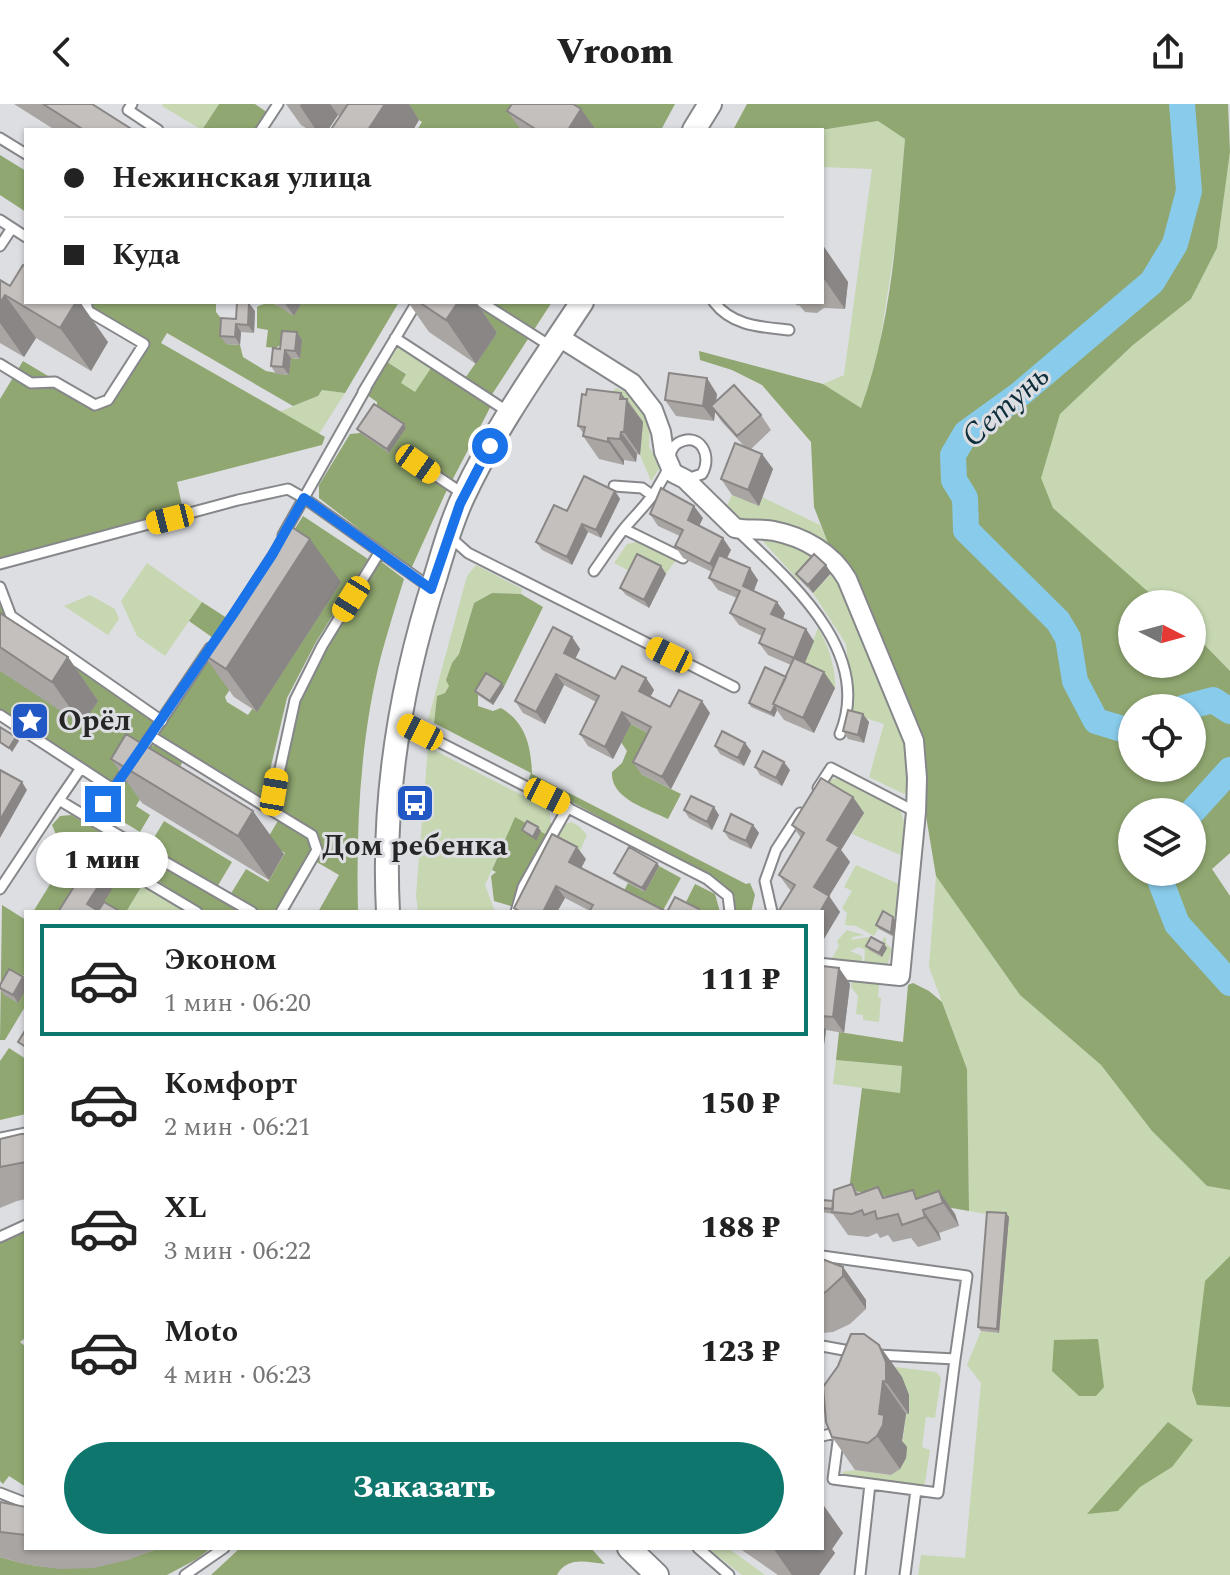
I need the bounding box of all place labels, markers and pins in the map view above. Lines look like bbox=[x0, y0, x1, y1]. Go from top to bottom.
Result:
place label: Орёл bbox=[58, 698, 131, 744]
place icon: Орёл bbox=[9, 700, 51, 742]
bus stop icon: Дом ребенка bbox=[394, 782, 436, 824]
place label: Дом ребенка bbox=[322, 823, 508, 869]

